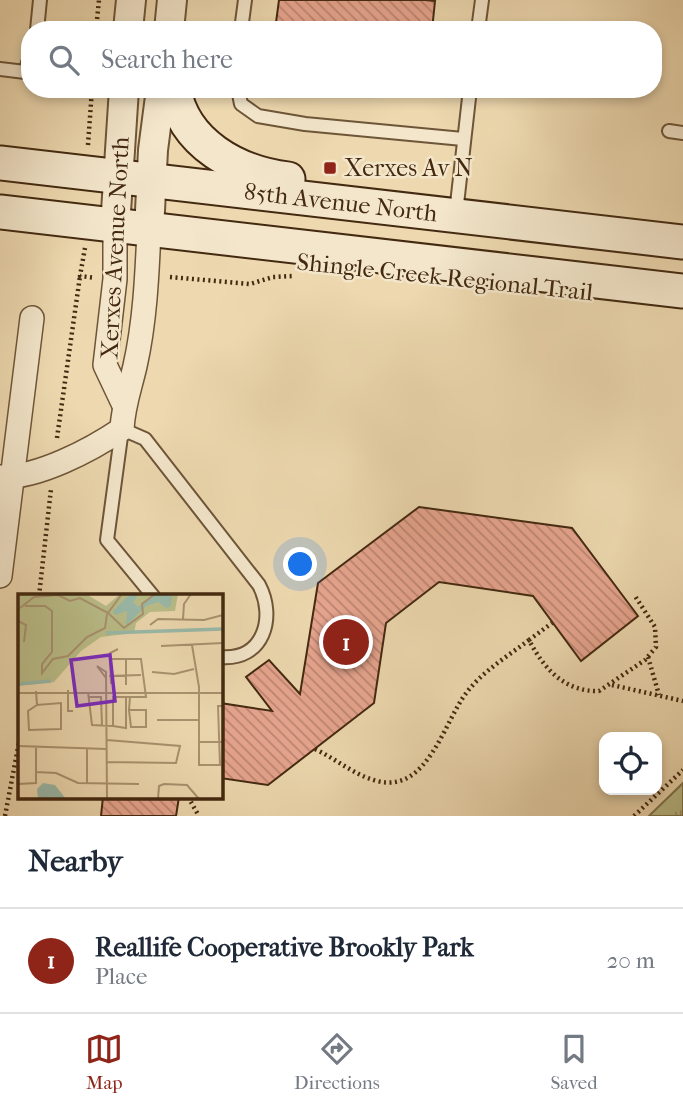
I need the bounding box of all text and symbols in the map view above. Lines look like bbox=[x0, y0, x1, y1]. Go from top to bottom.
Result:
search box bbox=[21, 21, 662, 98]
icon: search bbox=[45, 41, 83, 79]
text: Search here bbox=[101, 44, 233, 75]
street label: Xerxes Avenue North bbox=[95, 135, 135, 360]
place label: Xerxes Av N bbox=[344, 154, 473, 182]
marker: Xerxes Av N bbox=[322, 160, 338, 176]
street label: 85th Avenue North bbox=[243, 177, 439, 228]
street label: Shingle Creek Regional Trail bbox=[295, 248, 595, 307]
your location bbox=[283, 547, 317, 581]
inset map bbox=[18, 594, 222, 799]
pin: 1 bbox=[323, 616, 369, 668]
map controls bbox=[599, 732, 662, 795]
button: locate bbox=[599, 732, 662, 795]
text: Nearby bbox=[28, 844, 123, 879]
text: Reallife Cooperative Brookly Park bbox=[95, 932, 474, 963]
text: 1 bbox=[47, 947, 55, 974]
text: 20 m bbox=[606, 947, 655, 974]
text: Place bbox=[95, 963, 147, 990]
tab: Map bbox=[85, 1030, 123, 1094]
tab: Directions bbox=[294, 1030, 380, 1094]
tab: Saved bbox=[550, 1030, 598, 1094]

